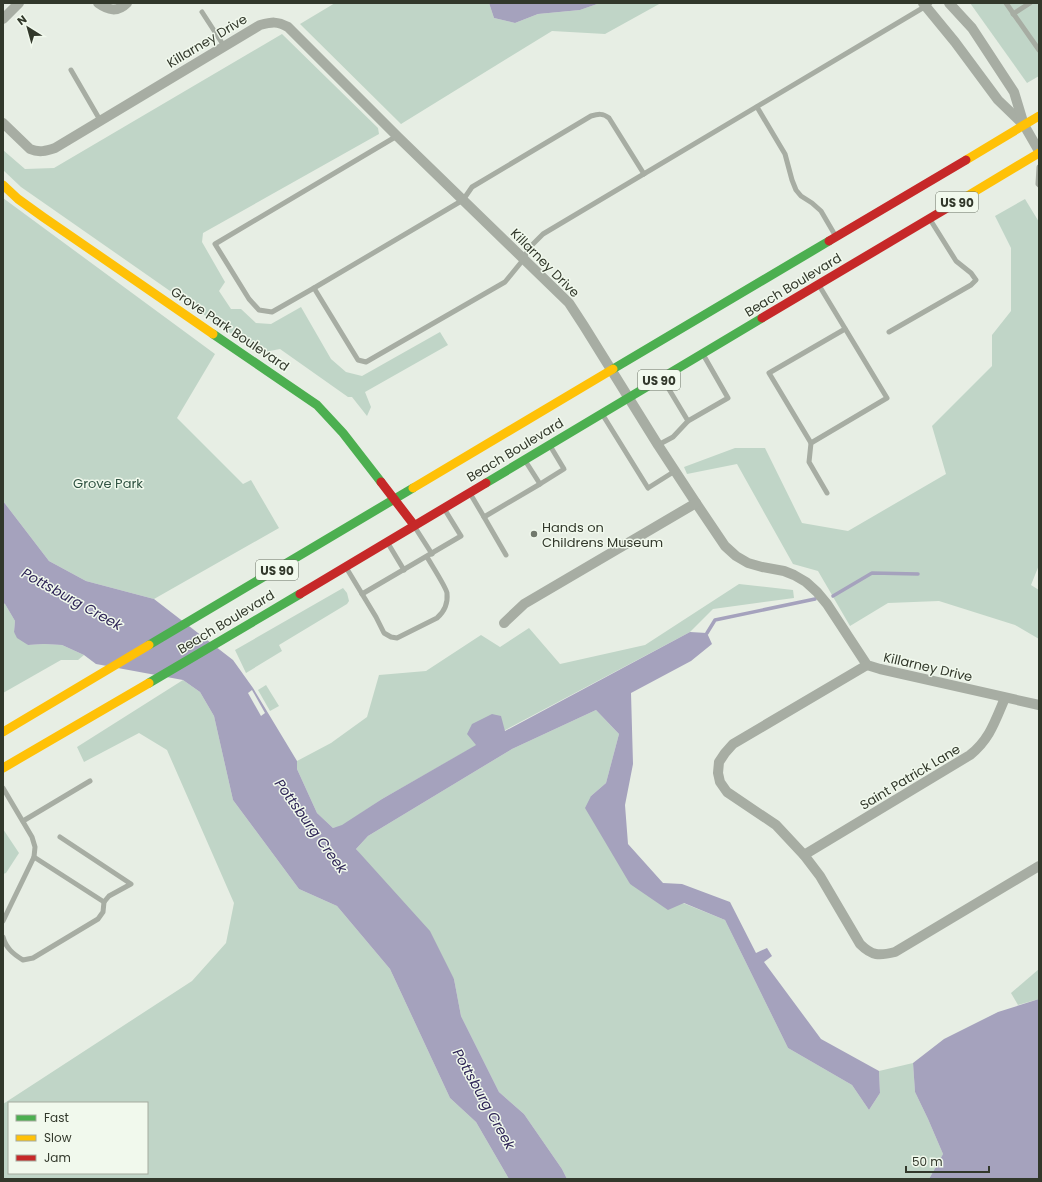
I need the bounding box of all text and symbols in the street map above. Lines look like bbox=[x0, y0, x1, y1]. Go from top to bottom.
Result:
north arrow bbox=[8, 8, 48, 48]
street label: Killarney Drive bbox=[163, 9, 251, 73]
text: N bbox=[14, 11, 30, 29]
road number: US 90 bbox=[936, 192, 978, 212]
street label: Killarney Drive bbox=[506, 224, 584, 302]
street label: Beach Boulevard bbox=[741, 249, 845, 321]
street label: Grove Park Boulevard bbox=[167, 282, 293, 376]
road number: US 90 bbox=[638, 370, 680, 390]
street label: Beach Boulevard bbox=[463, 414, 567, 486]
park label: Grove Park bbox=[73, 474, 143, 493]
place label: Hands on Childrens Museum bbox=[542, 518, 663, 552]
marker: Hands on Childrens Museum bbox=[529, 529, 539, 539]
road number: US 90 bbox=[256, 560, 298, 580]
water label: Pottsburg Creek bbox=[18, 563, 127, 635]
street label: Beach Boulevard bbox=[174, 586, 278, 658]
street label: Killarney Drive bbox=[882, 648, 974, 686]
street label: Saint Patrick Lane bbox=[856, 739, 964, 815]
water label: Pottsburg Creek bbox=[270, 775, 353, 878]
water label: Pottsburg Creek bbox=[448, 1045, 520, 1154]
legend bbox=[8, 1102, 148, 1174]
text: Fast bbox=[44, 1109, 69, 1126]
text: Slow bbox=[44, 1129, 72, 1146]
scale bar bbox=[906, 1148, 989, 1174]
text: Jam bbox=[44, 1149, 71, 1166]
text: 50 m bbox=[912, 1153, 943, 1170]

